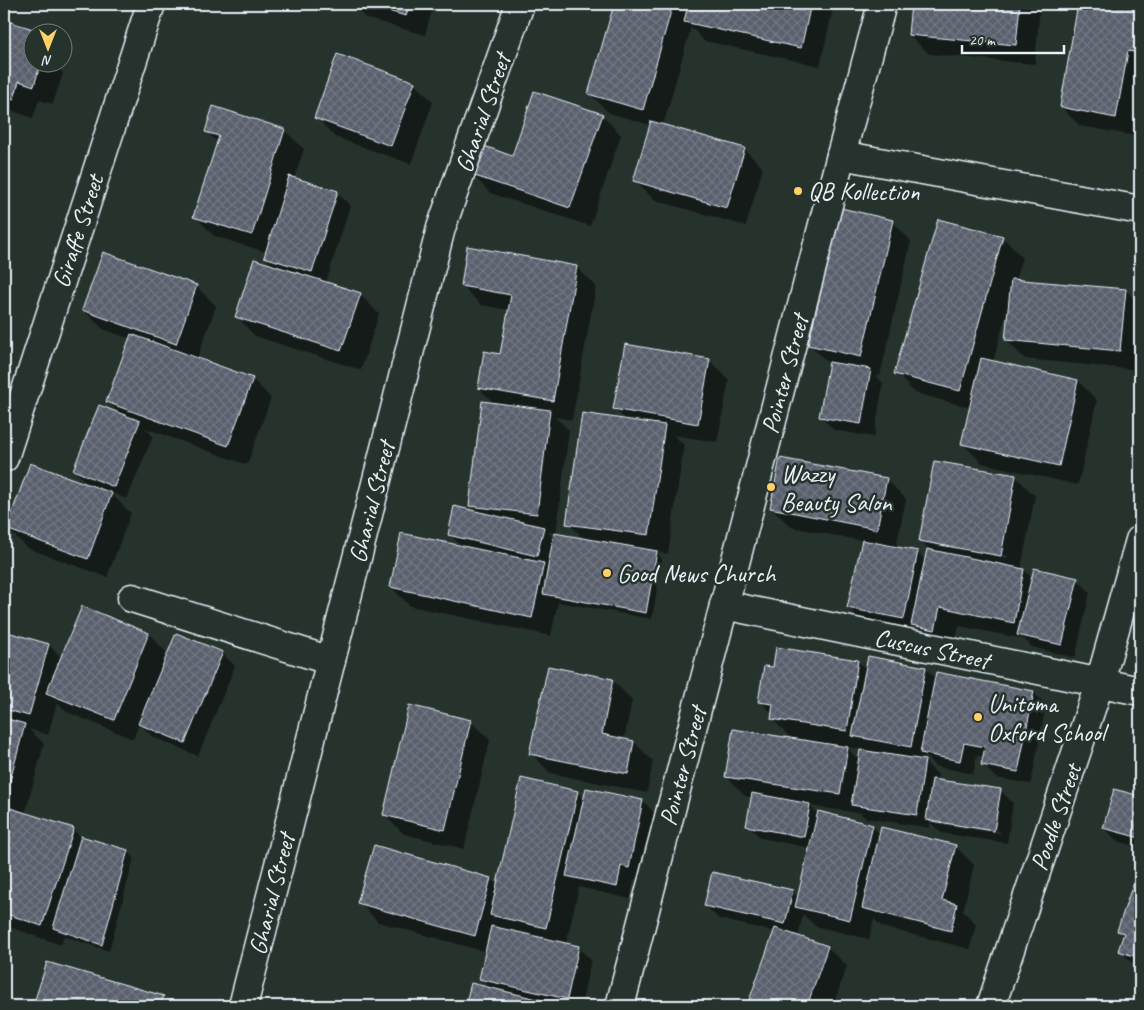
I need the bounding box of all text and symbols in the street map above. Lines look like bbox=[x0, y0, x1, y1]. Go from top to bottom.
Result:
north arrow bbox=[22, 22, 72, 72]
scale bar bbox=[962, 22, 1064, 54]
text: 20 m bbox=[969, 31, 996, 50]
street label: Gharial Street bbox=[448, 46, 519, 177]
text: N bbox=[41, 52, 52, 69]
street label: Giraffe Street bbox=[45, 168, 112, 292]
place label: QB Kollection bbox=[808, 176, 920, 208]
marker: QB Kollection bbox=[792, 185, 804, 197]
street label: Pointer Street bbox=[754, 308, 817, 437]
street label: Gharial Street bbox=[341, 435, 403, 566]
place label: Wazzy Beauty Salon bbox=[781, 458, 892, 519]
marker: Wazzy Beauty Salon bbox=[765, 481, 777, 493]
place label: Good News Church bbox=[617, 558, 777, 590]
marker: Good News Church bbox=[601, 567, 613, 579]
street label: Cuscus Street bbox=[872, 621, 996, 677]
place label: Unitoma Oxford School bbox=[988, 688, 1110, 749]
street label: Pointer Street bbox=[652, 700, 715, 829]
marker: Unitoma Oxford School bbox=[972, 711, 984, 723]
street label: Poodle Street bbox=[1023, 757, 1090, 875]
street label: Gharial Street bbox=[241, 827, 303, 958]

